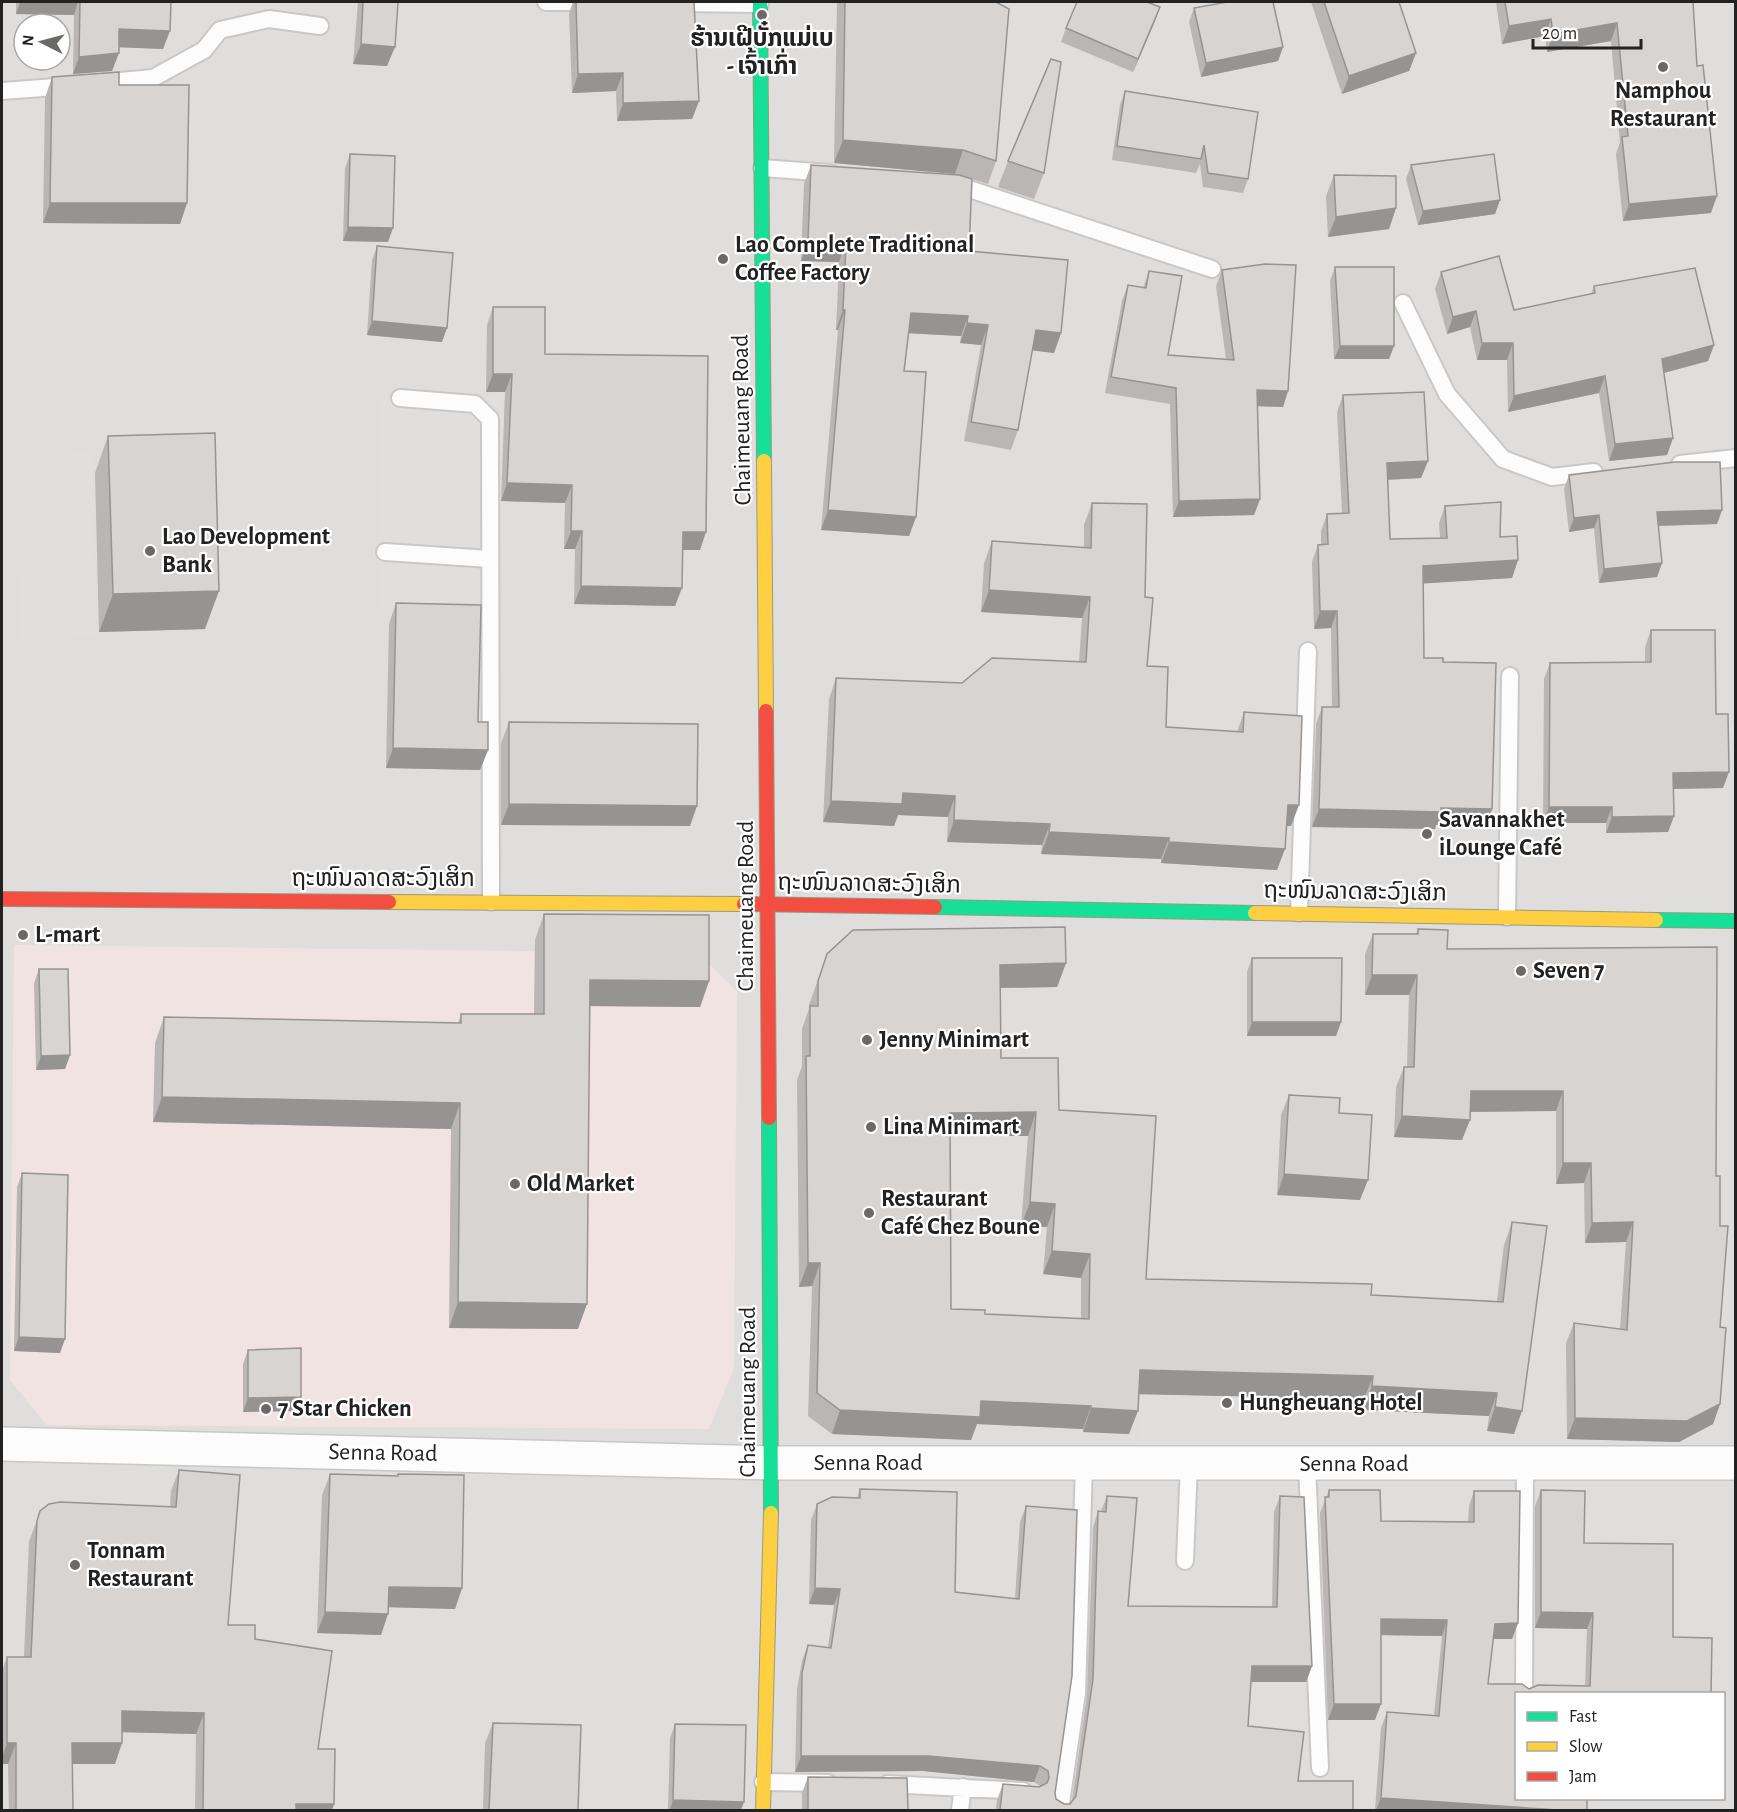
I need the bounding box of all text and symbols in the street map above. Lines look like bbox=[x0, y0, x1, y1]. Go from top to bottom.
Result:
marker: ຮ້ານເຝີບັ໋ກແມ່ເບ - ເຈົ້າເກົ່າ bbox=[755, 8, 769, 22]
north arrow bbox=[12, 12, 72, 72]
scale bar bbox=[1533, 12, 1641, 50]
place label: ຮ້ານເຝີບັ໋ກແມ່ເບ - ເຈົ້າເກົ່າ bbox=[691, 20, 834, 79]
text: 20 m bbox=[1542, 25, 1577, 43]
text: N bbox=[20, 34, 37, 47]
marker: Namphou Restaurant bbox=[1656, 60, 1670, 74]
place label: Namphou Restaurant bbox=[1610, 79, 1716, 131]
place label: Lao Complete Traditional Coffee Factory bbox=[735, 233, 974, 285]
marker: Lao Complete Traditional Coffee Factory bbox=[716, 252, 730, 266]
street label: Chaimeuang Road bbox=[729, 334, 755, 506]
place label: Lao Development Bank bbox=[162, 525, 330, 577]
marker: Lao Development Bank bbox=[143, 544, 157, 558]
place label: Savannakhet iLounge Café bbox=[1439, 808, 1565, 860]
street label: Chaimeuang Road bbox=[734, 821, 758, 991]
marker: Savannakhet iLounge Café bbox=[1420, 827, 1434, 841]
street label: ຖະໜົນລາດສະວົງເສິກ bbox=[291, 864, 475, 891]
street label: ຖະໜົນລາດສະວົງເສິກ bbox=[777, 867, 961, 898]
street label: ຖະໜົນລາດສະວົງເສິກ bbox=[1263, 875, 1447, 906]
place label: L-mart bbox=[35, 923, 100, 947]
marker: L-mart bbox=[16, 928, 30, 942]
place label: Seven 7 bbox=[1533, 959, 1604, 983]
marker: Seven 7 bbox=[1514, 964, 1528, 978]
place label: Jenny Minimart bbox=[879, 1028, 1029, 1052]
marker: Jenny Minimart bbox=[860, 1033, 874, 1047]
place label: Lina Minimart bbox=[883, 1115, 1019, 1139]
marker: Lina Minimart bbox=[864, 1120, 878, 1134]
place label: Old Market bbox=[527, 1172, 634, 1196]
marker: Old Market bbox=[508, 1177, 522, 1191]
place label: Restaurant Café Chez Boune bbox=[881, 1187, 1040, 1239]
marker: Restaurant Café Chez Boune bbox=[862, 1206, 876, 1220]
street label: Chaimeuang Road bbox=[736, 1307, 760, 1477]
place label: Hungheuang Hotel bbox=[1239, 1391, 1422, 1415]
marker: Hungheuang Hotel bbox=[1220, 1396, 1234, 1410]
place label: 7 Star Chicken bbox=[278, 1397, 412, 1421]
marker: 7 Star Chicken bbox=[259, 1402, 273, 1416]
street label: Senna Road bbox=[328, 1440, 438, 1466]
street label: Senna Road bbox=[813, 1451, 923, 1475]
street label: Senna Road bbox=[1299, 1452, 1409, 1476]
place label: Tonnam Restaurant bbox=[87, 1539, 193, 1591]
marker: Tonnam Restaurant bbox=[68, 1558, 82, 1572]
legend bbox=[1515, 1692, 1725, 1800]
text: Fast bbox=[1569, 1708, 1597, 1726]
text: Slow bbox=[1569, 1738, 1602, 1756]
text: Jam bbox=[1569, 1768, 1597, 1786]

